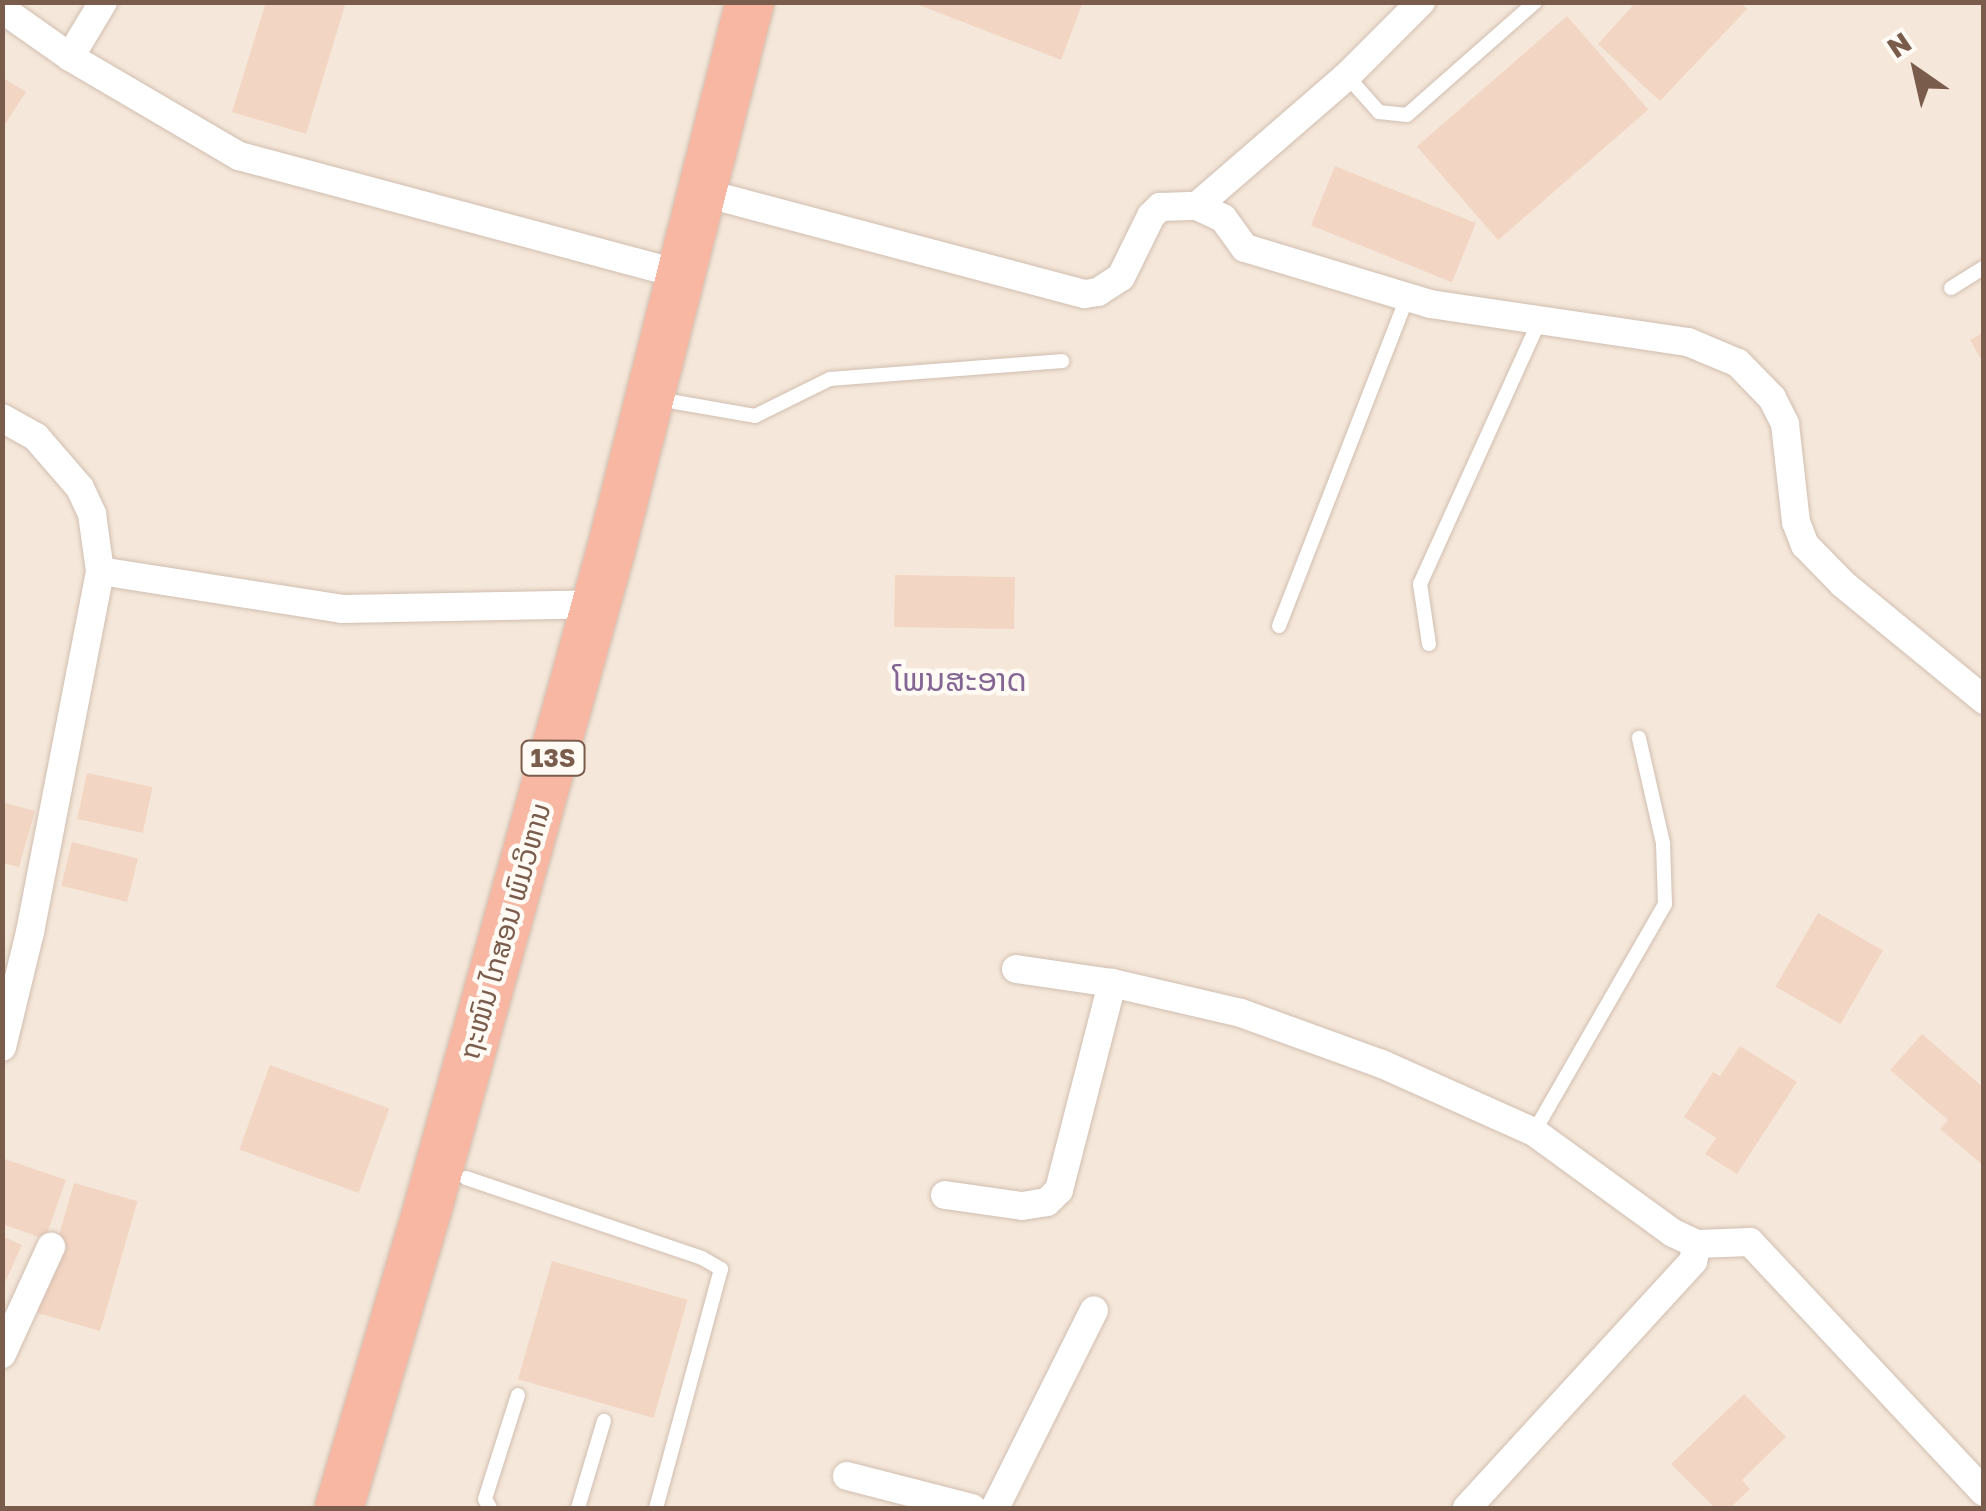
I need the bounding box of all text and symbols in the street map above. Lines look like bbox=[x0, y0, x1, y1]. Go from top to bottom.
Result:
north arrow bbox=[1866, 20, 1966, 120]
text: N bbox=[1881, 25, 1917, 64]
district label: ໂພນສະອາດ bbox=[893, 660, 1027, 698]
road number: 13S bbox=[520, 738, 586, 778]
street label: ຖະໜົນ ໄກສອນ ພົມວິຫານ bbox=[452, 799, 558, 1063]

